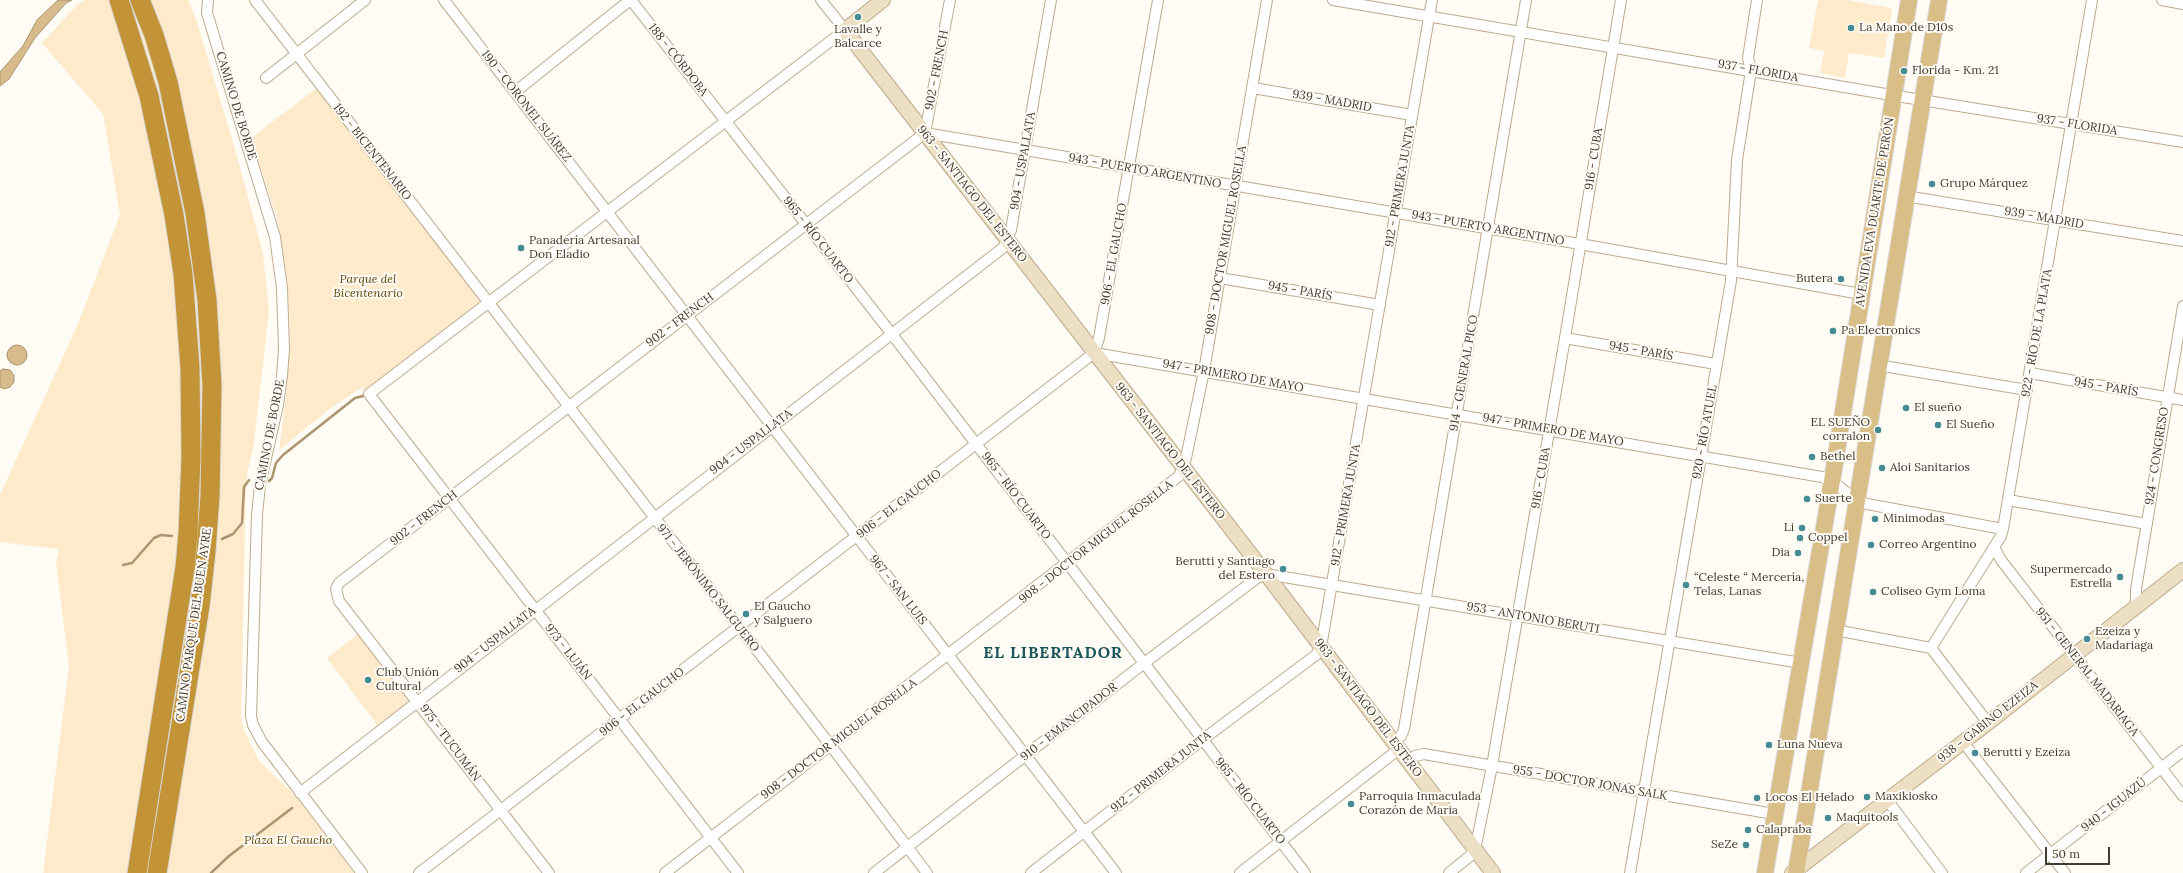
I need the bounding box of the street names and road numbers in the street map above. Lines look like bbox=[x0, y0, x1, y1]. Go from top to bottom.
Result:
street label: 188 - CÓRDOBA bbox=[645, 21, 711, 99]
street label: 902 - FRENCH bbox=[922, 29, 952, 111]
street label: 190 - CORONEL SUÁREZ bbox=[478, 47, 574, 165]
street label: CAMINO DE BORDE bbox=[213, 50, 259, 162]
street label: 937 - FLORIDA bbox=[1717, 57, 1799, 85]
street label: 939 - MADRID bbox=[1291, 87, 1373, 115]
street label: 192 - BICENTENARIO bbox=[330, 101, 414, 203]
street label: 904 - USPALLATA bbox=[1007, 111, 1039, 211]
street label: 937 - FLORIDA bbox=[2036, 112, 2118, 138]
street label: AVENIDA EVA DUARTE DE PERÓN bbox=[1853, 116, 1897, 308]
street label: 963 - SANTIAGO DEL ESTERO bbox=[914, 123, 1030, 265]
street label: 912 - PRIMERA JUNTA bbox=[1382, 124, 1418, 248]
street label: 916 - CUBA bbox=[1582, 127, 1606, 191]
street label: 908 - DOCTOR MIGUEL ROSELLA bbox=[1202, 144, 1250, 336]
street label: 943 - PUERTO ARGENTINO bbox=[1067, 150, 1223, 192]
street label: 965 - RÍO CUARTO bbox=[780, 194, 856, 286]
street label: 906 - EL GAUCHO bbox=[1098, 202, 1130, 306]
street label: 939 - MADRID bbox=[2003, 204, 2085, 232]
street label: 943 - PUERTO ARGENTINO bbox=[1410, 207, 1566, 249]
street label: 922 - RÍO DE LA PLATA bbox=[2019, 268, 2055, 398]
street label: 945 - PARÍS bbox=[1267, 278, 1333, 304]
street label: 902 - FRENCH bbox=[643, 290, 717, 350]
street label: 914 - GENERAL PICO bbox=[1447, 314, 1481, 432]
street label: 945 - PARÍS bbox=[1608, 338, 1674, 364]
street label: 947 - PRIMERO DE MAYO bbox=[1161, 356, 1305, 396]
street label: 945 - PARÍS bbox=[2073, 374, 2139, 400]
street label: CAMINO DE BORDE bbox=[252, 378, 288, 492]
street label: 963 - SANTIAGO DEL ESTERO bbox=[1112, 380, 1228, 522]
street label: 920 - RÍO ATUEL bbox=[1690, 384, 1720, 480]
street label: 904 - USPALLATA bbox=[707, 406, 795, 478]
street label: 924 - CONGRESO bbox=[2142, 406, 2172, 506]
street label: 947 - PRIMERO DE MAYO bbox=[1481, 410, 1625, 450]
street label: 912 - PRIMERA JUNTA bbox=[1328, 443, 1364, 567]
street label: 916 - CUBA bbox=[1528, 446, 1554, 510]
street label: 965 - RÍO CUARTO bbox=[978, 449, 1054, 543]
street label: 906 - EL GAUCHO bbox=[854, 466, 944, 542]
street label: 908 - DOCTOR MIGUEL ROSELLA bbox=[1016, 477, 1176, 607]
street label: 902 - FRENCH bbox=[388, 487, 460, 549]
street label: 971 - JERÓNIMO SALGUERO bbox=[654, 521, 762, 655]
street label: CAMINO PARQUE DEL BUEN AYRE bbox=[173, 527, 215, 723]
street label: 967 - SAN LUIS bbox=[866, 552, 930, 628]
street label: 953 - ANTONIO BERUTI bbox=[1465, 599, 1601, 637]
street label: 904 - USPALLATA bbox=[451, 604, 539, 676]
street label: 951 - GENERAL MADARIAGA bbox=[2032, 605, 2142, 739]
street label: 973 - LUJÁN bbox=[541, 621, 595, 683]
street label: 963 - SANTIAGO DEL ESTERO bbox=[1311, 636, 1425, 780]
street label: 906 - EL GAUCHO bbox=[597, 664, 687, 740]
street label: 908 - DOCTOR MIGUEL ROSELLA bbox=[758, 676, 920, 802]
street label: 938 - GABINO EZEIZA bbox=[1935, 678, 2041, 766]
street label: 910 - EMANCIPADOR bbox=[1018, 680, 1120, 764]
street label: 975 - TUCUMÁN bbox=[416, 702, 484, 784]
street label: 912 - PRIMERA JUNTA bbox=[1108, 728, 1214, 816]
street label: 965 - RÍO CUARTO bbox=[1212, 755, 1288, 847]
street label: 955 - DOCTOR JONAS SALK bbox=[1512, 762, 1668, 804]
street label: 940 - IGUAZÚ bbox=[2079, 775, 2149, 835]

